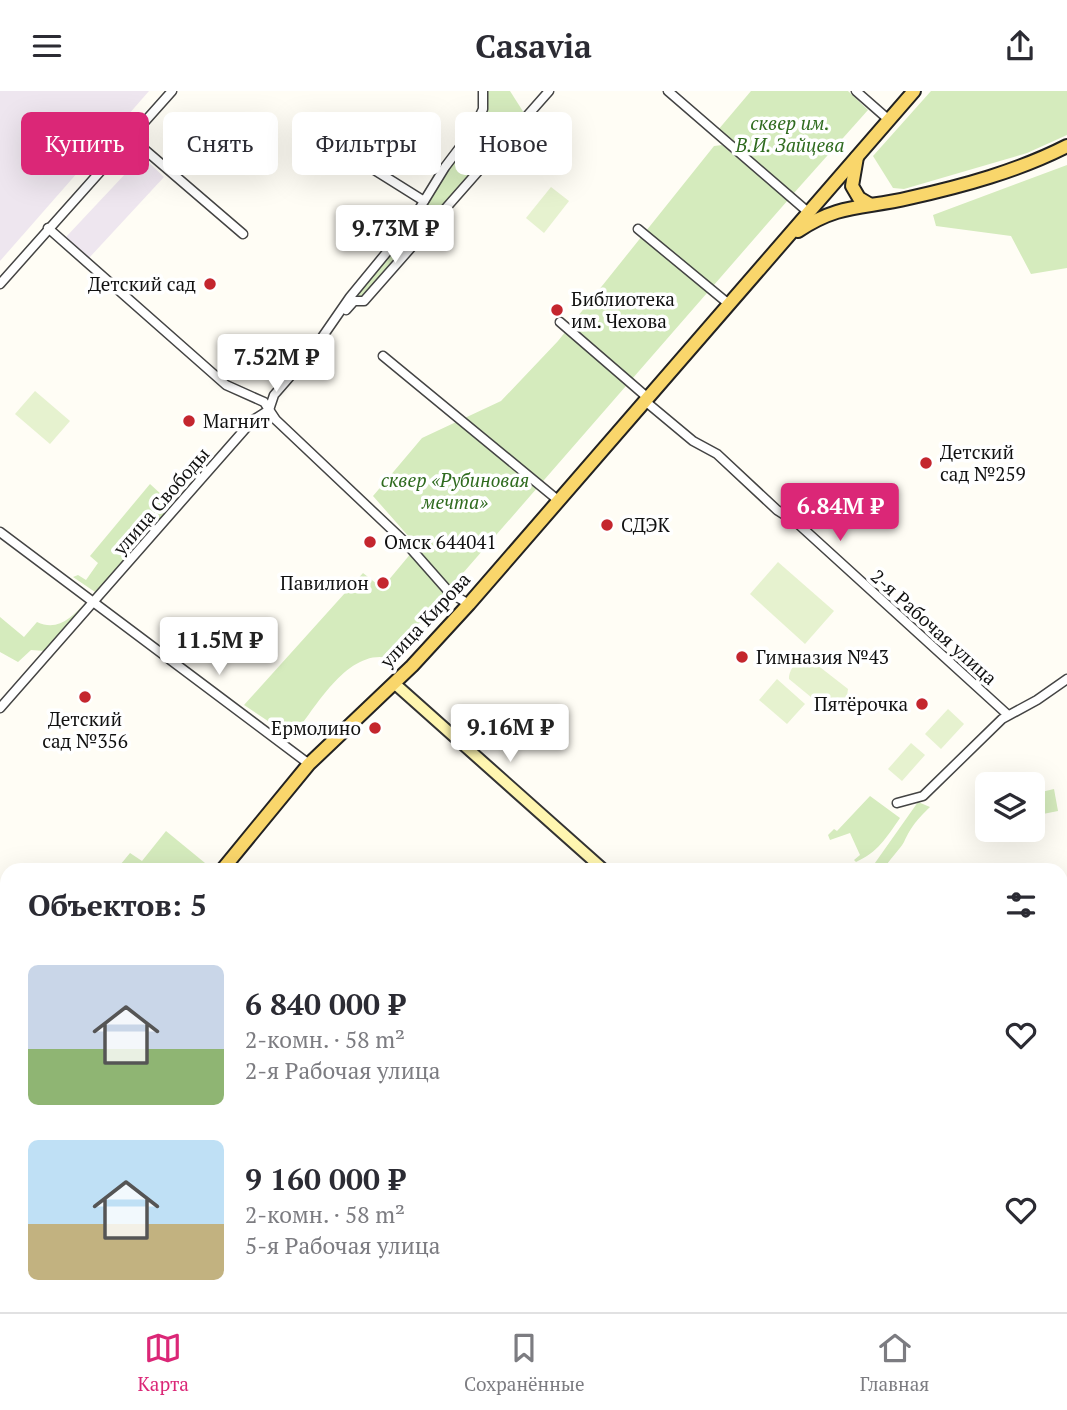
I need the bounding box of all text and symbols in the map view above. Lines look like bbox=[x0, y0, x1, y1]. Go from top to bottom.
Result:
text: Casavia bbox=[475, 25, 592, 67]
icon: menu bbox=[28, 27, 66, 65]
icon: share bbox=[1001, 27, 1039, 65]
park label: сквер им. В.И. Зайцева bbox=[735, 110, 844, 157]
chip: Купить bbox=[21, 112, 149, 175]
chip: Снять bbox=[163, 112, 278, 175]
chip: Фильтры bbox=[292, 112, 441, 175]
chip: Новое bbox=[455, 112, 572, 175]
pin: 9.73M ₽ bbox=[330, 205, 460, 265]
text: 9.73M ₽ bbox=[352, 212, 438, 243]
place label: Детский сад bbox=[88, 271, 196, 296]
marker: Детский сад bbox=[202, 276, 218, 292]
place label: Библиотека им. Чехова bbox=[571, 286, 675, 333]
marker: Библиотека им. Чехова bbox=[549, 302, 565, 318]
pin: 7.52M ₽ bbox=[211, 335, 341, 394]
text: 7.52M ₽ bbox=[233, 341, 319, 372]
place label: Магнит bbox=[203, 408, 270, 433]
marker: Магнит bbox=[181, 413, 197, 429]
place label: Детский сад №259 bbox=[940, 439, 1026, 486]
street label: улица Свободы bbox=[106, 441, 214, 561]
marker: Детский сад №259 bbox=[918, 455, 934, 471]
park label: сквер «Рубиновая мечта» bbox=[381, 467, 529, 514]
pin: 6.84M ₽ bbox=[775, 483, 905, 543]
text: 6.84M ₽ bbox=[797, 490, 883, 521]
place label: СДЭК bbox=[621, 512, 671, 537]
marker: СДЭК bbox=[599, 517, 615, 533]
place label: Омск 644041 bbox=[384, 529, 497, 554]
marker: Омск 644041 bbox=[362, 534, 378, 550]
street label: 2-я Рабочая улица bbox=[866, 563, 1003, 690]
street label: улица Кирова bbox=[373, 566, 476, 673]
place label: Павилион bbox=[280, 570, 369, 595]
marker: Павилион bbox=[375, 575, 391, 591]
pin: 11.5M ₽ bbox=[154, 617, 284, 677]
text: 11.5M ₽ bbox=[176, 624, 262, 655]
place label: Гимназия №43 bbox=[756, 644, 889, 669]
marker: Гимназия №43 bbox=[734, 649, 750, 665]
marker: Детский сад №356 bbox=[77, 689, 93, 705]
place label: Пятёрочка bbox=[814, 691, 908, 716]
marker: Пятёрочка bbox=[914, 696, 930, 712]
pin: 9.16M ₽ bbox=[445, 705, 575, 764]
place label: Детский сад №356 bbox=[42, 706, 128, 753]
text: 9.16M ₽ bbox=[467, 711, 553, 742]
place label: Ермолино bbox=[271, 715, 361, 740]
marker: Ермолино bbox=[367, 720, 383, 736]
map controls bbox=[975, 772, 1045, 842]
button: layers bbox=[975, 772, 1045, 842]
text: Объектов: 5 bbox=[28, 885, 207, 925]
icon: filters bbox=[1002, 886, 1040, 924]
text: 6 840 000 ₽ bbox=[245, 984, 405, 1024]
icon: home bbox=[84, 993, 168, 1077]
icon: heart bbox=[1002, 1016, 1040, 1054]
text: 2-комн. · 58 m² bbox=[245, 1024, 405, 1055]
text: 2-я Рабочая улица bbox=[245, 1055, 440, 1086]
text: 9 160 000 ₽ bbox=[245, 1159, 405, 1199]
icon: home bbox=[84, 1168, 168, 1252]
icon: heart bbox=[1002, 1191, 1040, 1229]
text: 2-комн. · 58 m² bbox=[245, 1199, 405, 1230]
text: 5-я Рабочая улица bbox=[245, 1230, 440, 1261]
tab: Карта bbox=[138, 1329, 189, 1396]
tab: Сохранённые bbox=[464, 1329, 585, 1396]
tab: Главная bbox=[860, 1329, 929, 1396]

